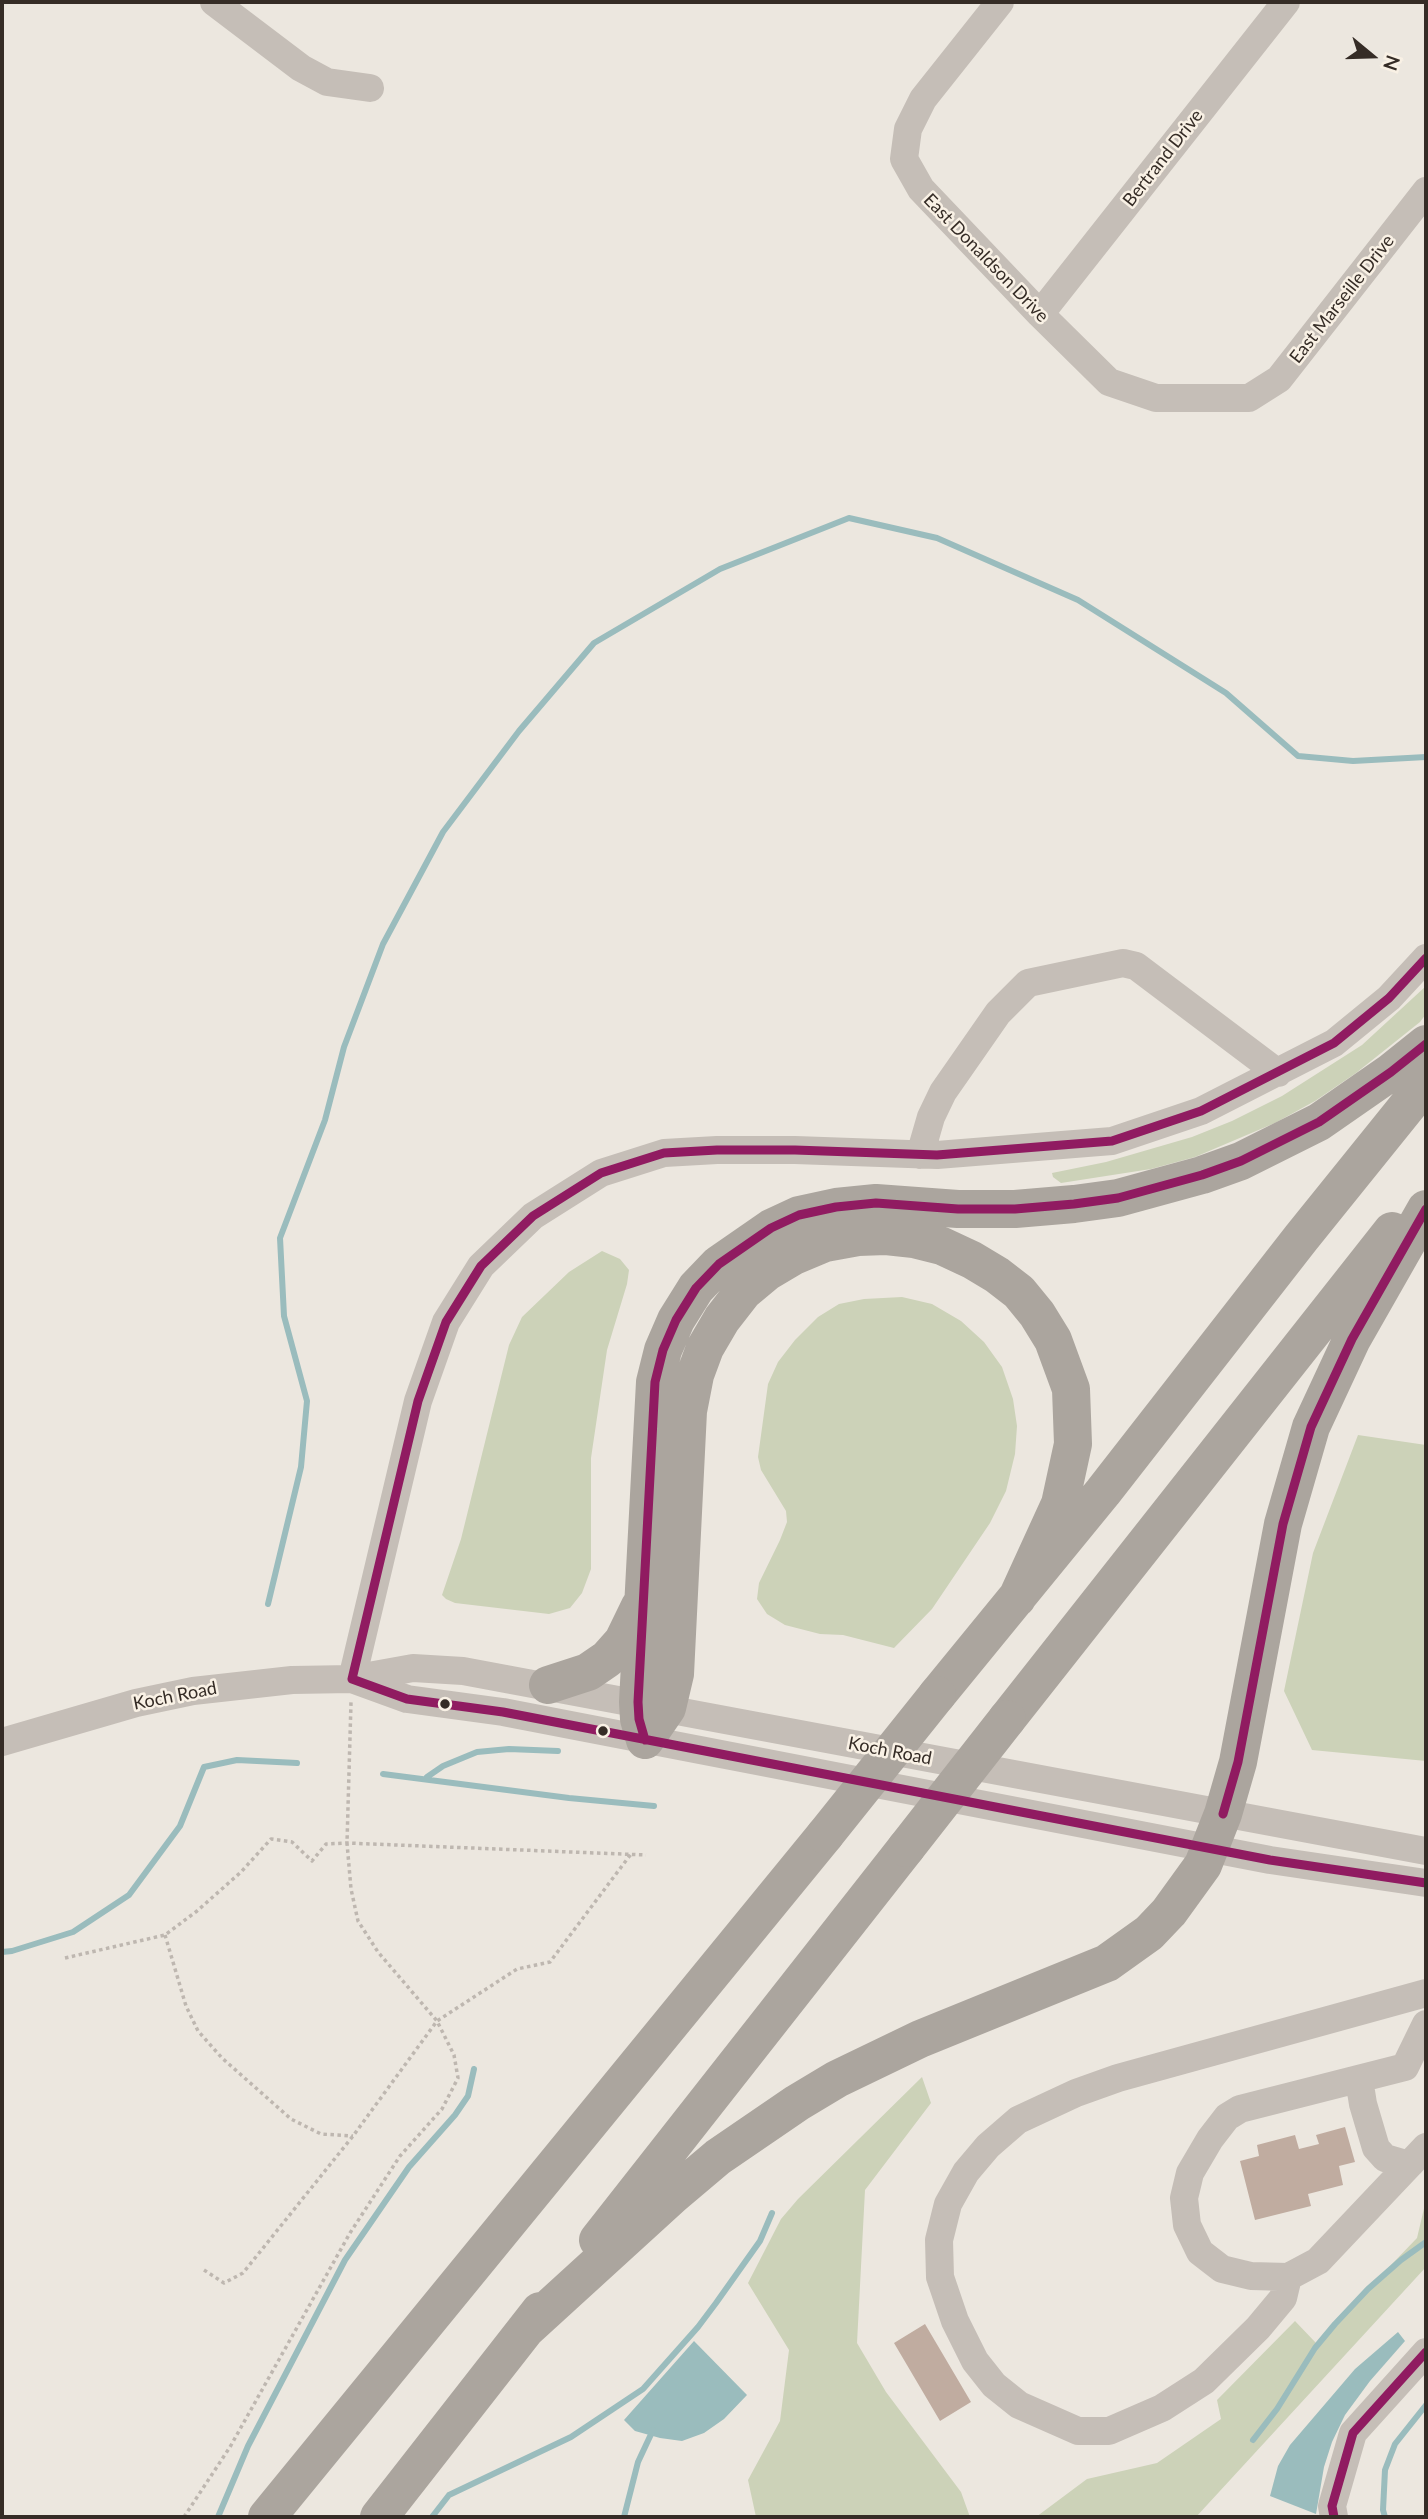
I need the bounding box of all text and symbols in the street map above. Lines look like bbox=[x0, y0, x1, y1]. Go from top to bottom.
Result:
north arrow bbox=[1337, 21, 1407, 91]
text: N bbox=[1379, 52, 1406, 74]
street label: Bertrand Drive bbox=[1118, 105, 1208, 211]
street label: East Donaldson Drive bbox=[919, 189, 1053, 327]
street label: East Marseille Drive bbox=[1285, 230, 1399, 368]
street label: Koch Road bbox=[131, 1677, 219, 1715]
unlabelled marker bbox=[438, 1697, 452, 1711]
unlabelled marker bbox=[596, 1724, 610, 1738]
street label: Koch Road bbox=[846, 1732, 934, 1770]

